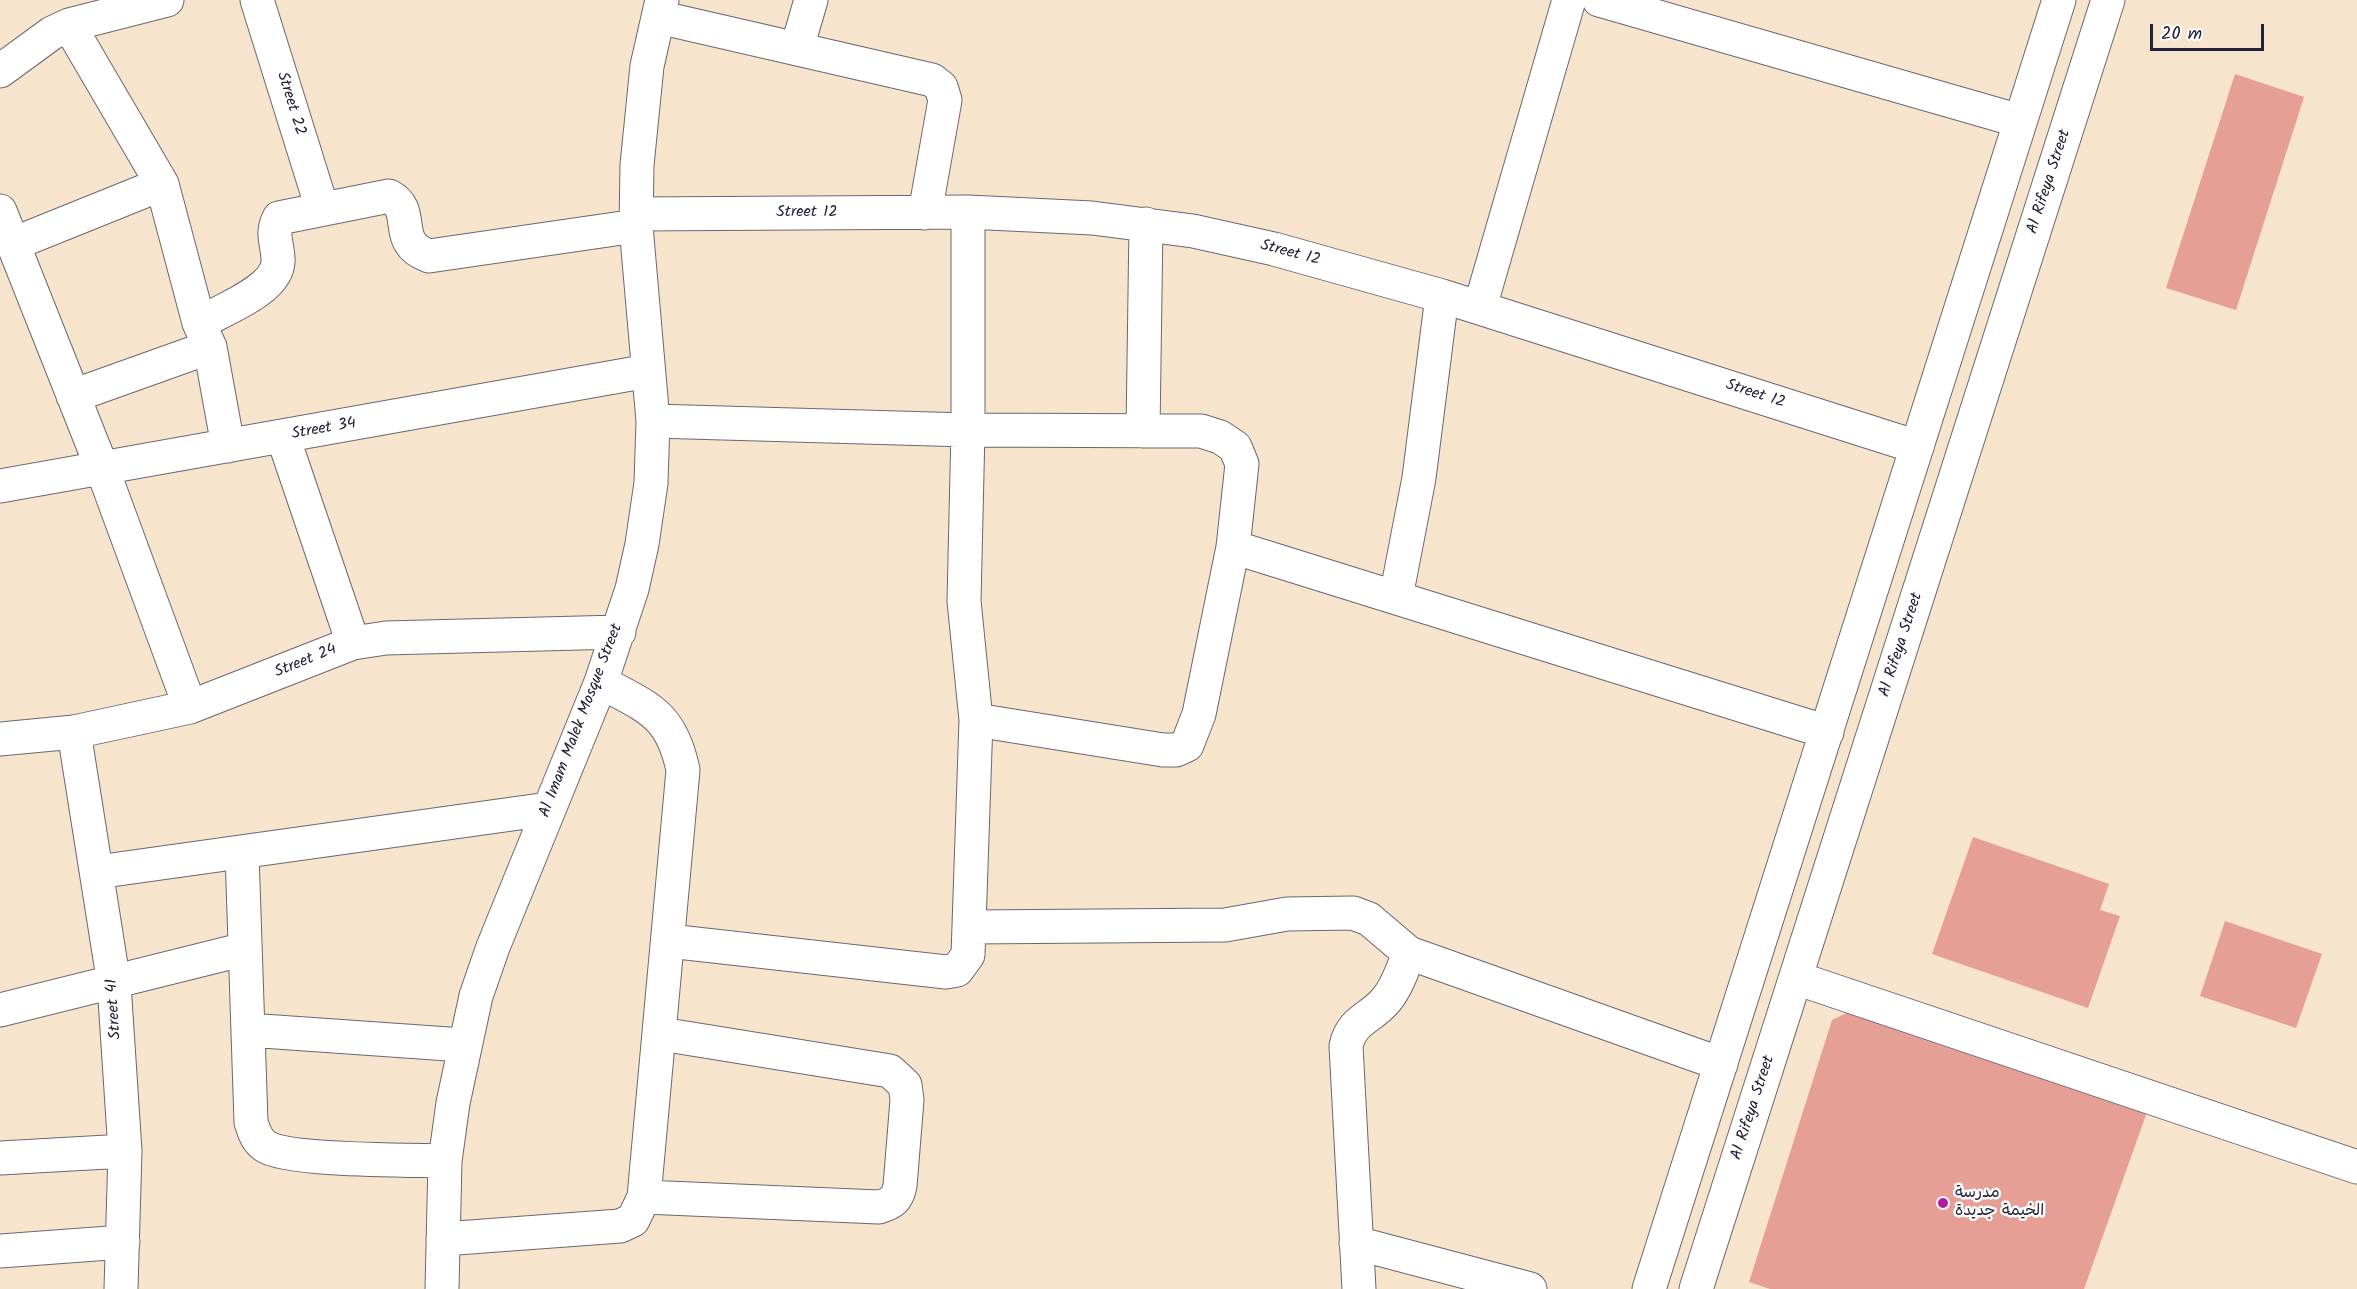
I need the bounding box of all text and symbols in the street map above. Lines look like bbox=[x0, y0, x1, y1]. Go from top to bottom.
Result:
scale bar bbox=[2153, 12, 2267, 50]
text: 20 m bbox=[2161, 20, 2202, 49]
street label: Street 22 bbox=[271, 70, 309, 138]
street label: Al Rifeya Street bbox=[2024, 127, 2076, 237]
street label: Street 12 bbox=[776, 203, 838, 223]
street label: Street 12 bbox=[1258, 237, 1322, 271]
street label: Street 12 bbox=[1723, 376, 1787, 414]
street label: Street 34 bbox=[290, 415, 358, 445]
street label: Al Rifeya Street bbox=[1876, 590, 1928, 700]
street label: Al Imam Malek Mosque Street bbox=[536, 622, 628, 820]
street label: Street 24 bbox=[272, 641, 340, 683]
street label: Street 41 bbox=[103, 978, 127, 1040]
street label: Al Rifeya Street bbox=[1728, 1053, 1780, 1163]
place label: مدرسة الخيمة جديدة bbox=[1955, 1184, 2044, 1222]
marker: مدرسة الخيمة جديدة bbox=[1936, 1196, 1950, 1210]

